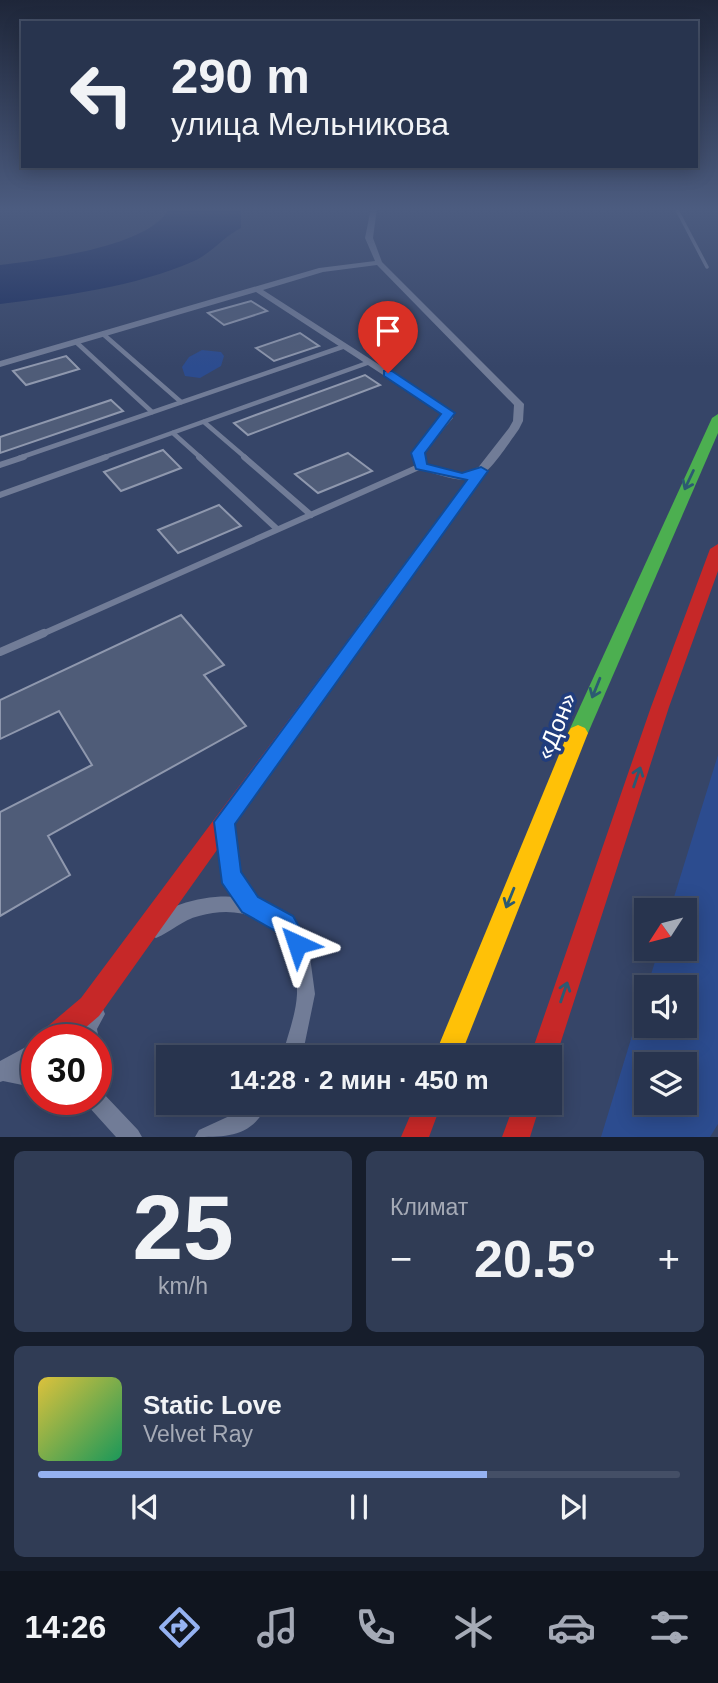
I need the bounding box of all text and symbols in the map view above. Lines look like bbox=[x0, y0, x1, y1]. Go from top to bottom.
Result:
icon: left bbox=[56, 49, 147, 140]
text: 290 m bbox=[171, 49, 310, 103]
text: улица Мельникова bbox=[171, 106, 449, 142]
pin bbox=[358, 301, 418, 373]
icon: arrive bbox=[369, 312, 407, 350]
one-way arrow bbox=[682, 469, 695, 490]
one-way arrow bbox=[589, 676, 602, 698]
street label: «Дон» bbox=[530, 689, 582, 763]
one-way arrow bbox=[632, 766, 644, 788]
one-way arrow bbox=[503, 887, 516, 909]
north arrow bbox=[634, 898, 696, 961]
map controls bbox=[634, 898, 697, 1115]
position arrow bbox=[260, 907, 334, 981]
button: sound bbox=[634, 975, 697, 1038]
one-way arrow bbox=[559, 982, 572, 1004]
speed limit sign: 30 bbox=[21, 1024, 112, 1115]
button: layers bbox=[634, 1052, 697, 1115]
text: 14:28 · 2 мин · 450 m bbox=[229, 1065, 489, 1095]
text: 25 bbox=[132, 1177, 234, 1278]
text: Климат bbox=[390, 1194, 468, 1220]
text: 20.5° bbox=[474, 1230, 596, 1288]
text: − bbox=[390, 1238, 412, 1280]
text: + bbox=[658, 1238, 680, 1280]
text: km/h bbox=[158, 1273, 208, 1299]
text: Static Love bbox=[143, 1390, 282, 1420]
text: Velvet Ray bbox=[143, 1421, 253, 1447]
icon: previous bbox=[126, 1488, 164, 1526]
icon: pause bbox=[340, 1488, 378, 1526]
icon: next bbox=[554, 1488, 592, 1526]
icon: directions bbox=[155, 1603, 204, 1652]
icon: music bbox=[253, 1603, 302, 1652]
icon: phone bbox=[351, 1603, 400, 1652]
icon: climate bbox=[449, 1603, 498, 1652]
icon: car bbox=[547, 1603, 596, 1652]
icon: filters bbox=[645, 1603, 694, 1652]
text: 14:26 bbox=[24, 1609, 106, 1645]

